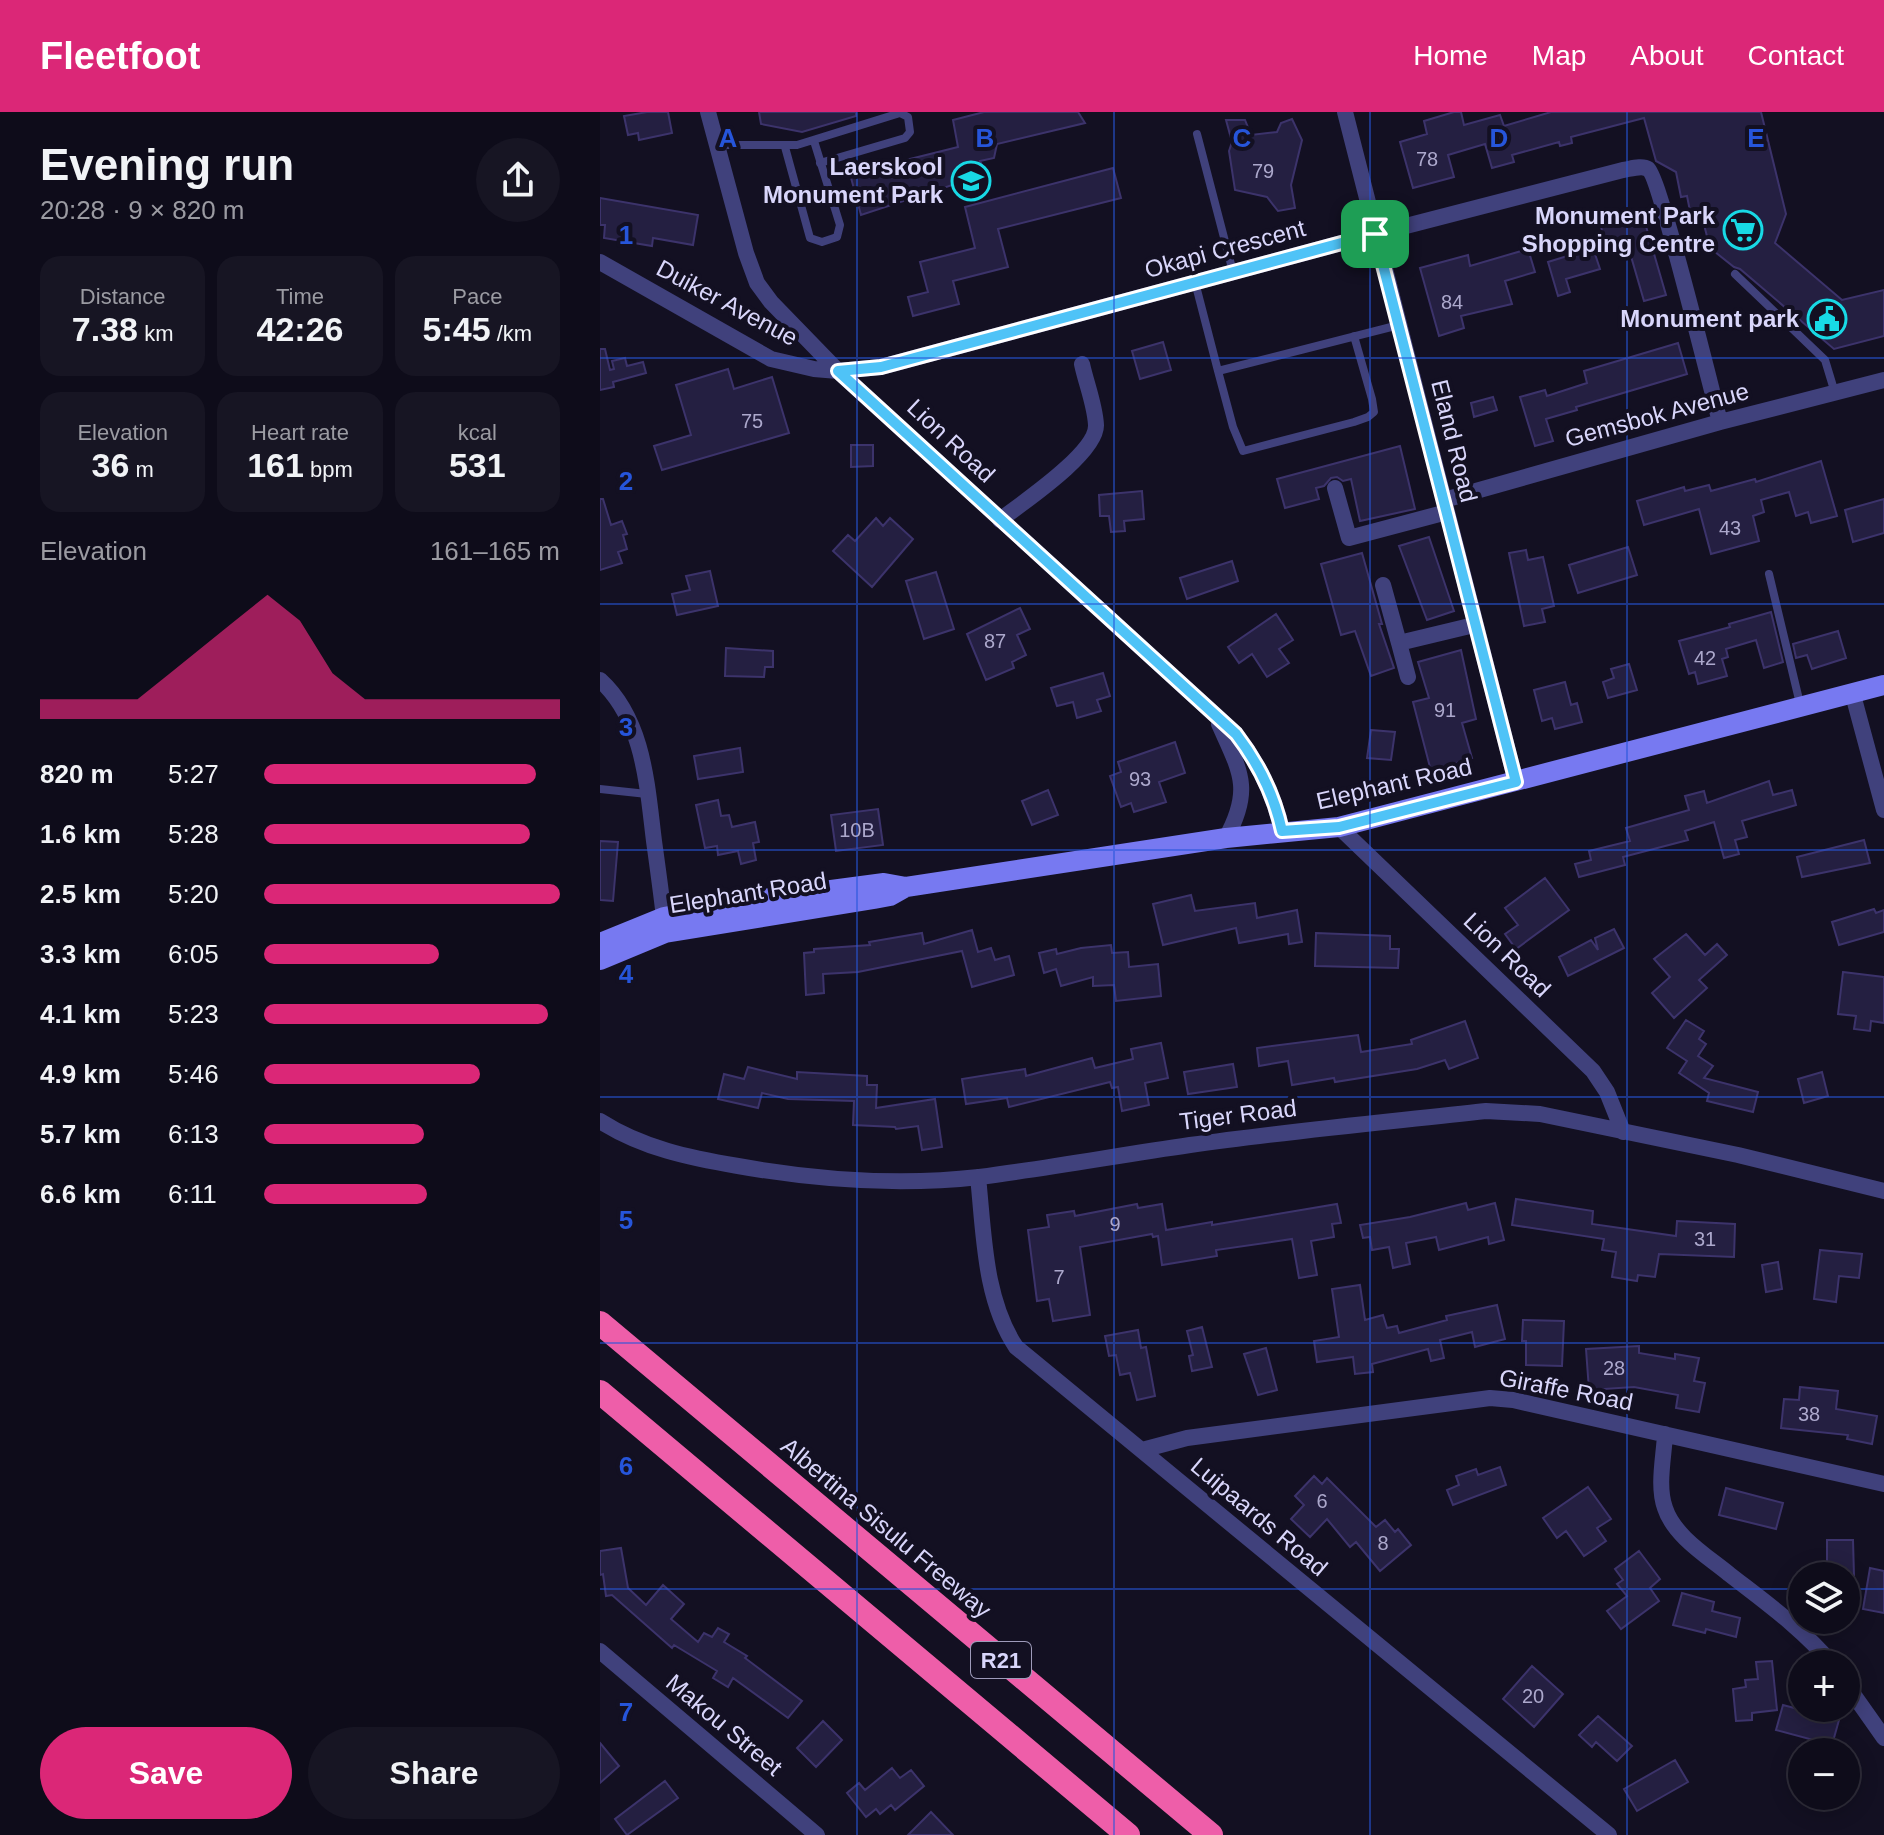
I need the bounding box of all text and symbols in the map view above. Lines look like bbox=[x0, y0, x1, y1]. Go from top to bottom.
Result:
text: Fleetfoot bbox=[40, 35, 200, 77]
text: Home bbox=[1413, 40, 1488, 71]
text: Map bbox=[1532, 40, 1586, 71]
text: About bbox=[1630, 40, 1704, 71]
text: Contact bbox=[1748, 40, 1844, 71]
text: A bbox=[719, 123, 738, 153]
text: B bbox=[976, 123, 994, 153]
text: C bbox=[1233, 123, 1252, 153]
text: D bbox=[1490, 123, 1508, 153]
text: E bbox=[1747, 123, 1765, 153]
button: share bbox=[476, 138, 560, 222]
text: Evening run bbox=[40, 140, 294, 189]
house number: 78 bbox=[1416, 148, 1438, 170]
place label: Laerskool Monument Park bbox=[763, 153, 944, 208]
school or university icon: Laerskool Monument Park bbox=[950, 160, 992, 202]
house number: 79 bbox=[1252, 160, 1274, 182]
text: 20:28 · 9 × 820 m bbox=[40, 195, 245, 225]
pin bbox=[1341, 200, 1409, 268]
place label: Monument Park Shopping Centre bbox=[1522, 202, 1716, 257]
supermarket icon: Monument Park Shopping Centre bbox=[1722, 209, 1764, 251]
icon: arrive bbox=[1353, 212, 1397, 256]
street label: Okapi Crescent bbox=[1141, 214, 1309, 283]
text: 1 bbox=[619, 220, 633, 250]
street label: Duiker Avenue bbox=[652, 254, 802, 351]
text: Distance bbox=[80, 284, 165, 309]
text: Time bbox=[276, 284, 324, 309]
text: Pace bbox=[452, 284, 502, 309]
house number: 84 bbox=[1441, 291, 1463, 313]
public building icon: Monument park bbox=[1806, 298, 1848, 340]
place label: Monument park bbox=[1620, 305, 1800, 332]
text: 7.38 bbox=[72, 310, 138, 348]
text: 42:26 bbox=[257, 310, 343, 348]
text: 5:45 bbox=[423, 310, 491, 348]
text: km bbox=[138, 321, 173, 346]
text: /km bbox=[491, 321, 532, 346]
street label: Eland Road bbox=[1426, 377, 1483, 505]
street label: Gemsbok Avenue bbox=[1562, 377, 1752, 452]
street label: Lion Road bbox=[902, 393, 1001, 488]
house number: 75 bbox=[741, 410, 763, 432]
text: Elevation bbox=[77, 420, 168, 445]
text: Heart rate bbox=[251, 420, 349, 445]
text: kcal bbox=[458, 420, 497, 445]
text: 36 bbox=[92, 446, 129, 484]
text: 161 bbox=[247, 446, 304, 484]
text: 531 bbox=[449, 446, 506, 484]
text: m bbox=[129, 457, 154, 482]
text: bpm bbox=[304, 457, 353, 482]
text: 2 bbox=[619, 466, 633, 496]
house number: 43 bbox=[1719, 517, 1741, 539]
text: Elevation bbox=[40, 536, 147, 566]
text: 161–165 m bbox=[430, 536, 560, 566]
house number: 87 bbox=[984, 630, 1006, 652]
house number: 42 bbox=[1694, 647, 1716, 669]
house number: 91 bbox=[1434, 699, 1456, 721]
text: 3 bbox=[619, 712, 633, 742]
street label: Elephant Road bbox=[1313, 752, 1474, 815]
text: 820 m bbox=[40, 759, 114, 789]
text: 5:27 bbox=[168, 759, 219, 789]
house number: 93 bbox=[1129, 768, 1151, 790]
text: 1.6 km bbox=[40, 819, 121, 849]
text: 5:28 bbox=[168, 819, 219, 849]
house number: 10B bbox=[839, 819, 875, 841]
street label: Elephant Road bbox=[667, 867, 828, 918]
text: 2.5 km bbox=[40, 879, 121, 909]
text: 5:20 bbox=[168, 879, 219, 909]
street label: Lion Road bbox=[1459, 907, 1556, 1002]
text: 3.3 km bbox=[40, 939, 121, 969]
text: 6:05 bbox=[168, 939, 219, 969]
text: 4 bbox=[619, 959, 634, 989]
text: 4.1 km bbox=[40, 999, 121, 1029]
text: 5:23 bbox=[168, 999, 219, 1029]
text: 4.9 km bbox=[40, 1059, 121, 1089]
text: 5:46 bbox=[168, 1059, 219, 1089]
street label: Tiger Road bbox=[1178, 1094, 1298, 1135]
text: 5.7 km bbox=[40, 1119, 121, 1149]
text: 6:13 bbox=[168, 1119, 219, 1149]
text: 6.6 km bbox=[40, 1179, 121, 1209]
text: 6:11 bbox=[168, 1179, 217, 1209]
text: 5 bbox=[619, 1205, 633, 1235]
house number: 9 bbox=[1109, 1213, 1121, 1235]
house number: 31 bbox=[1694, 1228, 1716, 1250]
house number: 7 bbox=[1053, 1266, 1065, 1288]
house number: 28 bbox=[1603, 1357, 1625, 1379]
street label: Giraffe Road bbox=[1497, 1363, 1635, 1416]
house number: 38 bbox=[1798, 1403, 1820, 1425]
street label: Albertina Sisulu Freeway bbox=[776, 1432, 997, 1623]
text: 6 bbox=[619, 1451, 633, 1481]
street label: Luipaards Road bbox=[1186, 1452, 1333, 1581]
house number: 6 bbox=[1316, 1490, 1328, 1512]
house number: 8 bbox=[1377, 1532, 1389, 1554]
map controls bbox=[1788, 1562, 1860, 1810]
button: layers bbox=[1788, 1562, 1860, 1634]
road number: R21 bbox=[971, 1642, 1031, 1678]
button: + bbox=[1788, 1650, 1860, 1722]
street label: Makou Street bbox=[661, 1668, 788, 1781]
house number: 20 bbox=[1522, 1685, 1544, 1707]
text: 7 bbox=[619, 1697, 633, 1727]
button: Save bbox=[40, 1727, 292, 1819]
button: Share bbox=[308, 1727, 560, 1819]
button: − bbox=[1788, 1738, 1860, 1810]

